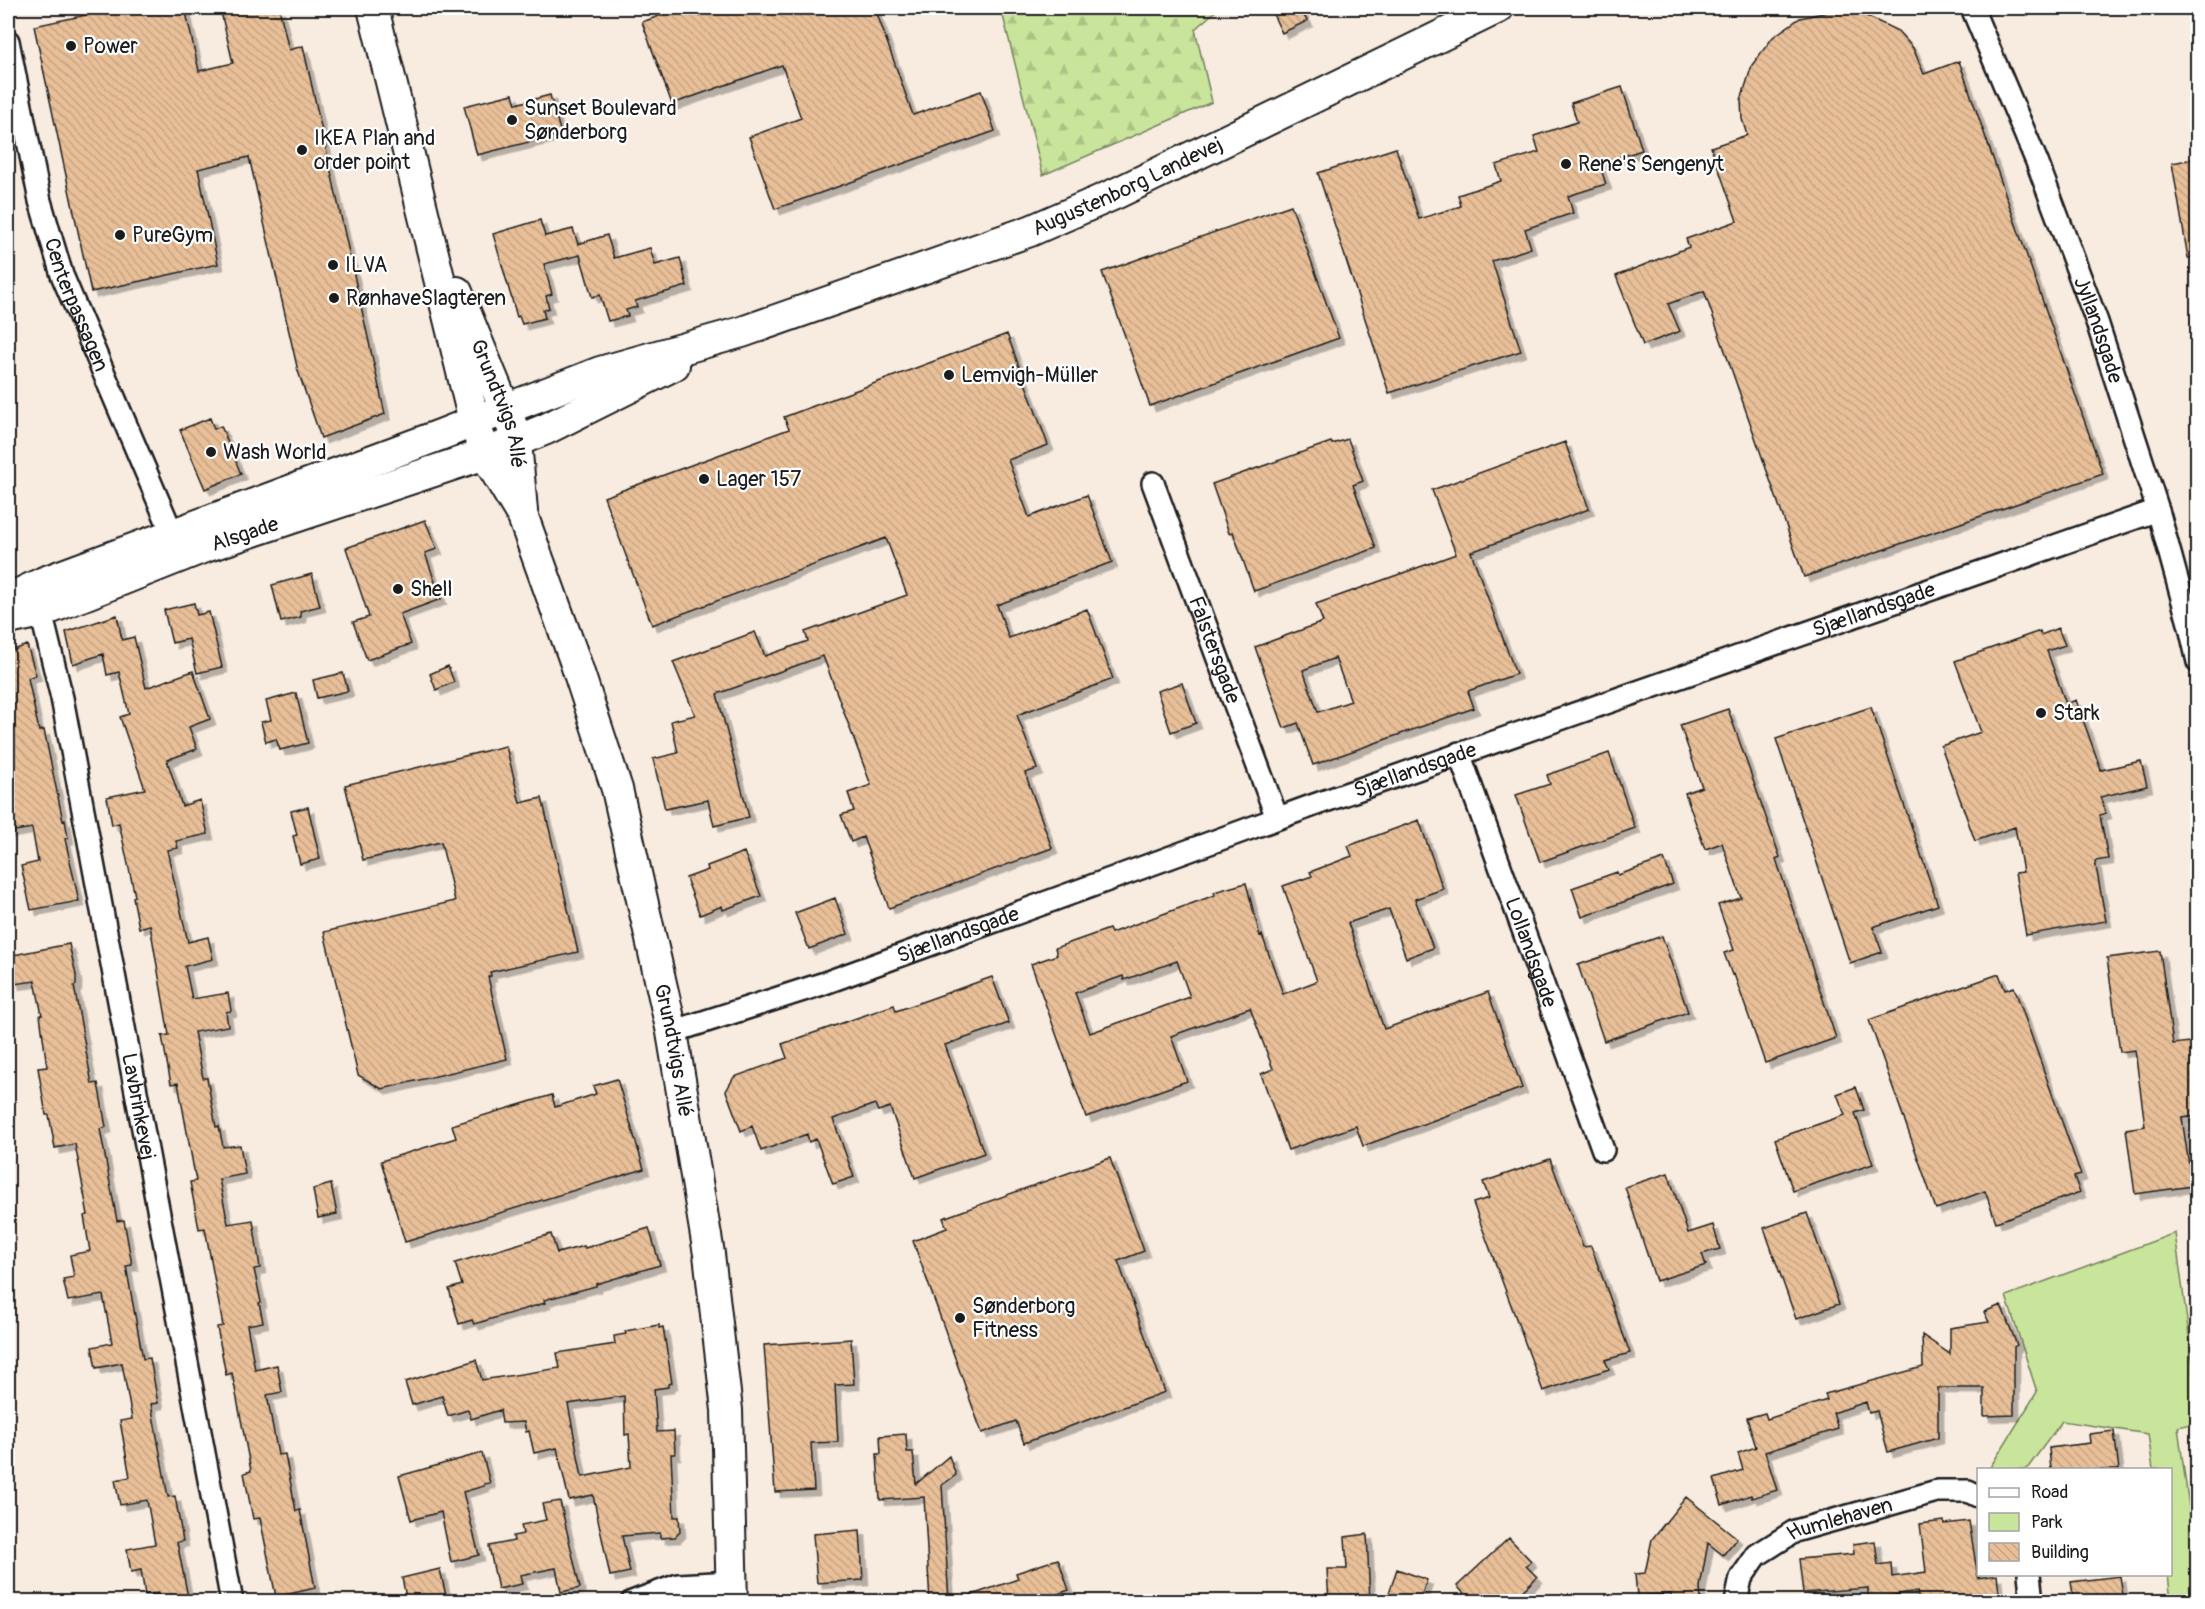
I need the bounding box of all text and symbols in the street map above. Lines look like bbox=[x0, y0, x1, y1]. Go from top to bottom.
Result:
place label: Power bbox=[83, 33, 138, 60]
marker: Power bbox=[64, 39, 78, 53]
place label: Sunset Boulevard Sønderborg bbox=[524, 95, 677, 146]
marker: Sunset Boulevard Sønderborg bbox=[505, 113, 519, 127]
place label: IKEA Plan and order point bbox=[314, 125, 435, 176]
street label: Augustenborg Landevej bbox=[1028, 131, 1227, 242]
marker: IKEA Plan and order point bbox=[295, 143, 309, 157]
place label: Rene's Sengenyt bbox=[1578, 151, 1724, 178]
marker: Rene's Sengenyt bbox=[1559, 157, 1573, 171]
place label: PureGym bbox=[132, 222, 213, 249]
marker: PureGym bbox=[113, 228, 127, 242]
street label: Centerpassagen bbox=[38, 235, 115, 376]
place label: ILVA bbox=[345, 252, 387, 279]
marker: ILVA bbox=[326, 258, 340, 272]
street label: Jyllandsgade bbox=[2067, 273, 2129, 387]
place label: RønhaveSlagteren bbox=[346, 285, 506, 312]
marker: RønhaveSlagteren bbox=[327, 291, 341, 305]
street label: Grundtvigs Allé bbox=[464, 336, 531, 469]
place label: Lemvigh-Müller bbox=[961, 362, 1099, 389]
marker: Lemvigh-Müller bbox=[942, 368, 956, 382]
place label: Wash World bbox=[223, 439, 327, 466]
marker: Wash World bbox=[204, 445, 218, 459]
place label: Lager 157 bbox=[716, 466, 801, 493]
marker: Lager 157 bbox=[697, 472, 711, 486]
street label: Alsgade bbox=[208, 510, 283, 558]
place label: Shell bbox=[410, 576, 452, 603]
street label: Sjællandsgade bbox=[1809, 576, 1939, 644]
marker: Shell bbox=[391, 582, 405, 596]
street label: Falstersgade bbox=[1182, 593, 1247, 708]
place label: Stark bbox=[2053, 700, 2100, 727]
marker: Stark bbox=[2034, 706, 2048, 720]
street label: Sjællandsgade bbox=[1350, 736, 1481, 804]
street label: Lollandsgade bbox=[1499, 894, 1563, 1012]
street label: Sjællandsgade bbox=[893, 900, 1023, 970]
street label: Grundtvigs Allé bbox=[648, 981, 699, 1119]
street label: Lavbrinkevej bbox=[115, 1051, 162, 1162]
place label: Sønderborg Fitness bbox=[972, 1293, 1075, 1344]
marker: Sønderborg Fitness bbox=[953, 1311, 967, 1325]
legend bbox=[1977, 1468, 2172, 1576]
text: Road bbox=[2031, 1481, 2068, 1504]
street label: Humlehaven bbox=[1782, 1491, 1896, 1547]
text: Park bbox=[2031, 1511, 2063, 1534]
text: Building bbox=[2031, 1541, 2089, 1564]

